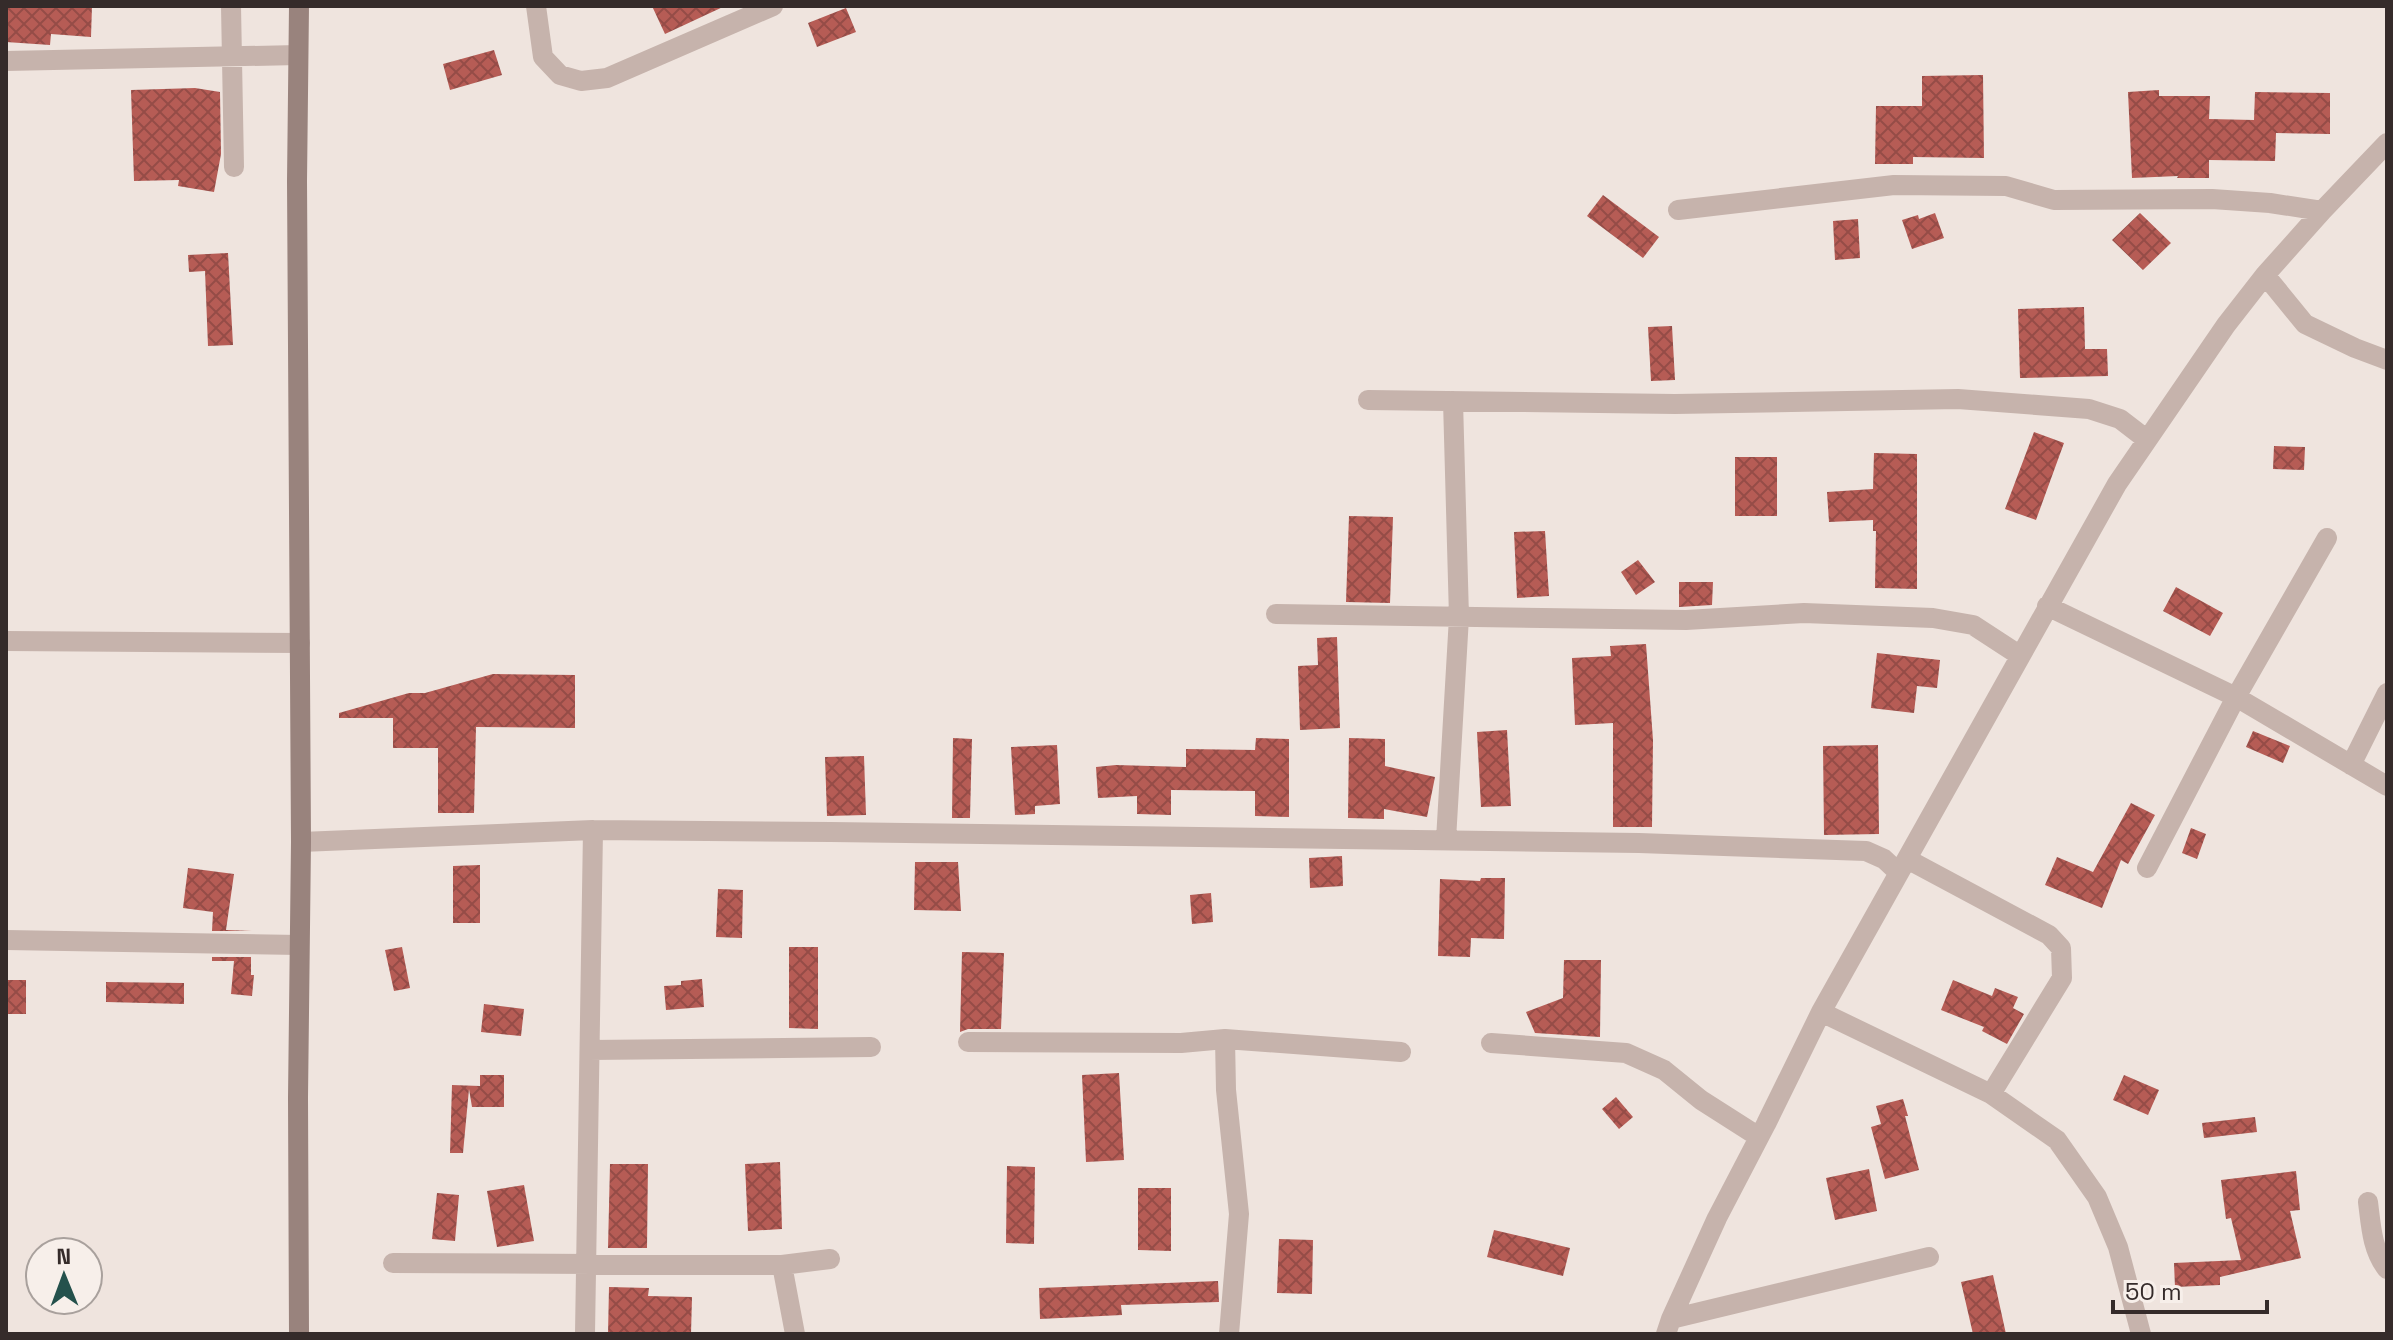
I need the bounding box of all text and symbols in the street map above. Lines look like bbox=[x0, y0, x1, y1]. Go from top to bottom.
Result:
north arrow bbox=[24, 1236, 104, 1316]
text: N bbox=[56, 1242, 71, 1270]
scale bar bbox=[2113, 1264, 2267, 1314]
text: 50 m bbox=[2125, 1276, 2182, 1307]

